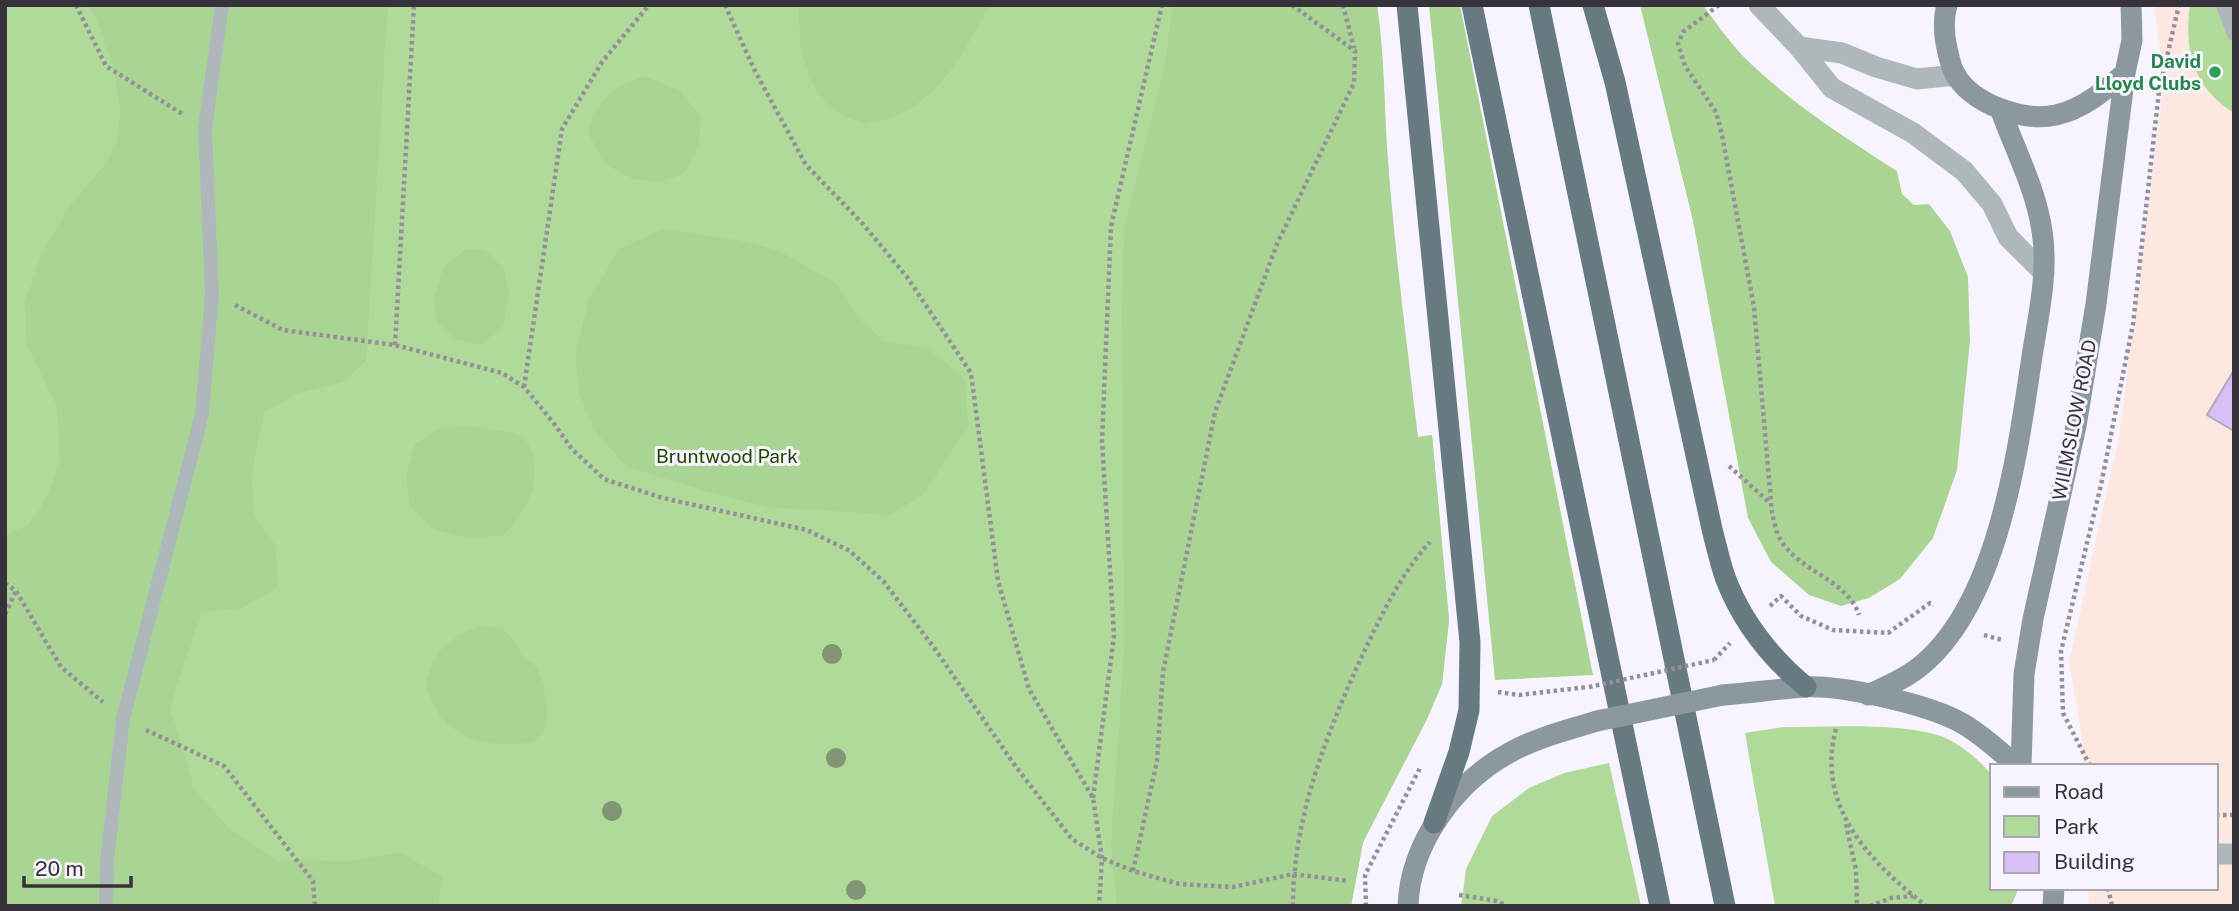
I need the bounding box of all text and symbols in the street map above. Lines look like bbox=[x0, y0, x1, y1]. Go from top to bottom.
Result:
place label: David Lloyd Clubs bbox=[2095, 50, 2201, 94]
marker: David Lloyd Clubs bbox=[2207, 64, 2223, 80]
street label: WILMSLOW ROAD bbox=[2048, 338, 2100, 502]
park label: Bruntwood Park bbox=[656, 445, 798, 467]
legend bbox=[1990, 764, 2218, 890]
text: Road bbox=[2054, 779, 2104, 804]
text: Park bbox=[2054, 814, 2099, 839]
scale bar bbox=[24, 844, 131, 888]
text: Building bbox=[2054, 849, 2135, 874]
text: 20 m bbox=[35, 856, 84, 881]

